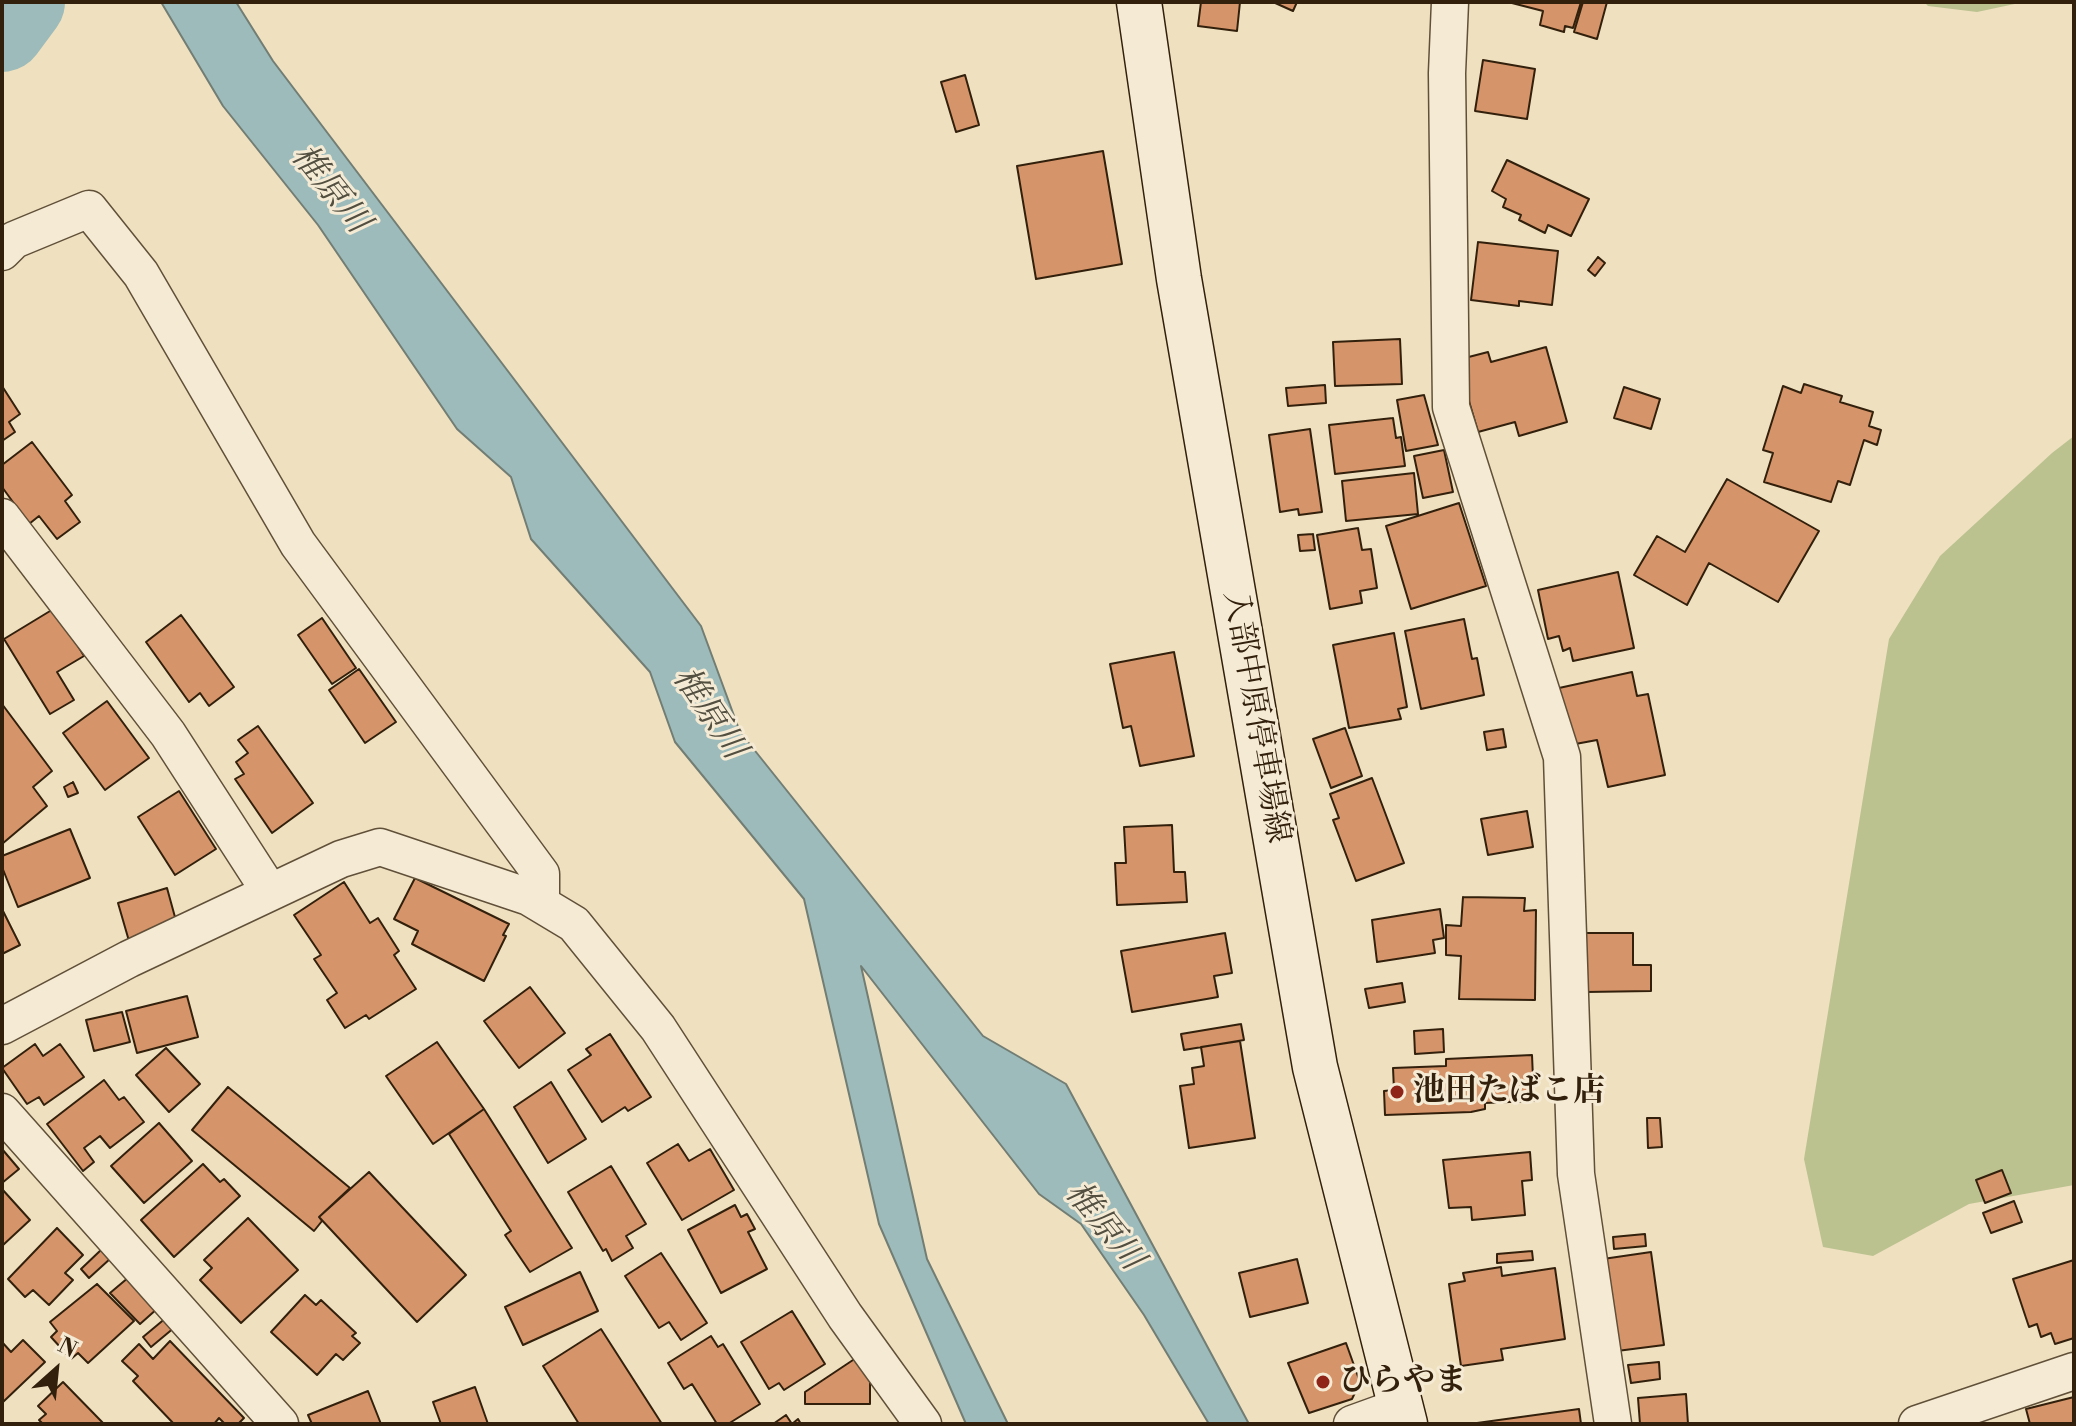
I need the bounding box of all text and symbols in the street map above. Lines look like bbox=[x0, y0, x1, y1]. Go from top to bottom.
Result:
water label: 椎原川 bbox=[281, 138, 377, 242]
street label: 入部中原停車場線 bbox=[1214, 588, 1296, 846]
water label: 椎原川 bbox=[663, 660, 753, 768]
place label: 池田たばこ店 bbox=[1413, 1073, 1605, 1111]
marker: 池田たばこ店 bbox=[1388, 1083, 1406, 1101]
water label: 椎原川 bbox=[1055, 1175, 1151, 1279]
north arrow bbox=[16, 1330, 96, 1410]
text: N bbox=[53, 1332, 81, 1364]
place label: ひらやま bbox=[1339, 1363, 1467, 1401]
marker: ひらやま bbox=[1314, 1373, 1332, 1391]

